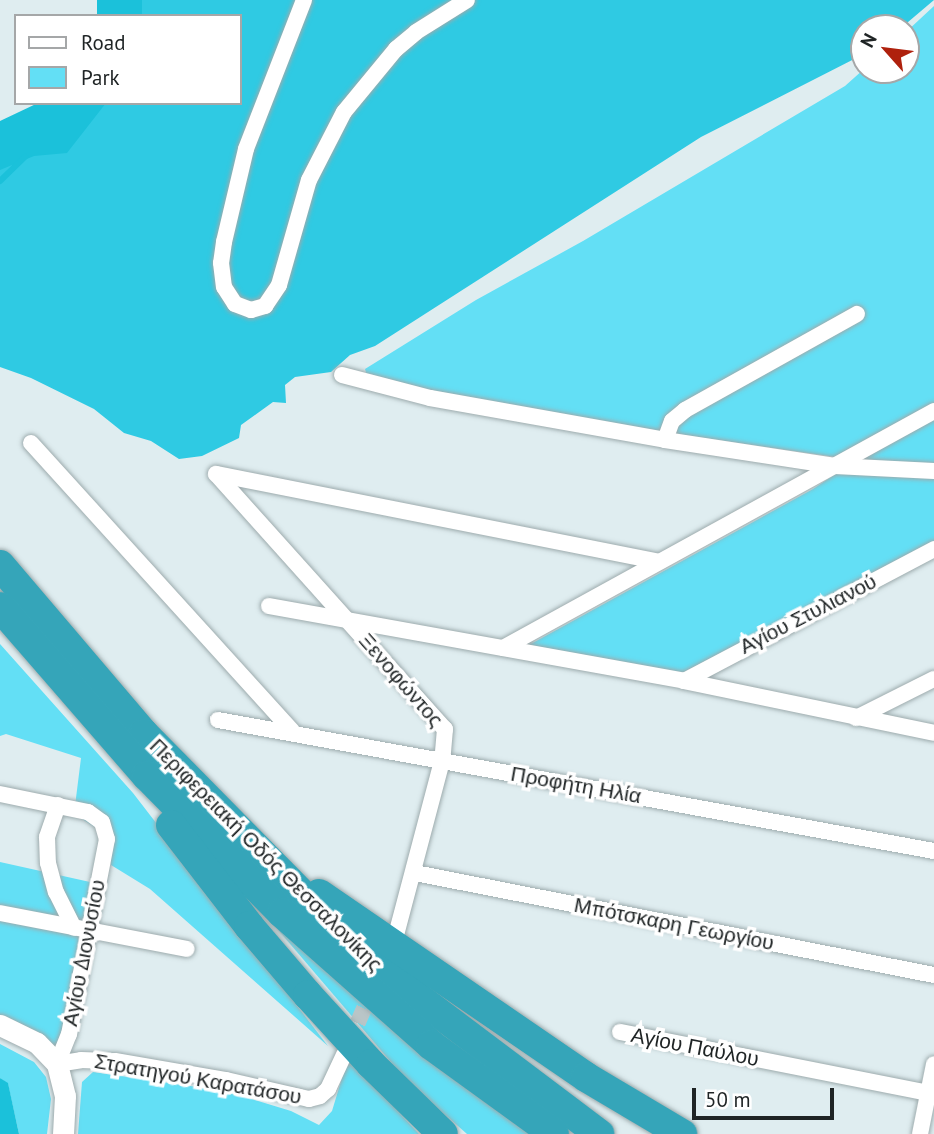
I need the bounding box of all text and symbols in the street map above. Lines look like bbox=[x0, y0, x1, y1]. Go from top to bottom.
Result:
legend bbox=[14, 14, 242, 105]
north arrow bbox=[850, 14, 920, 84]
text: Road bbox=[81, 29, 125, 56]
text: N bbox=[855, 29, 882, 51]
text: Park bbox=[81, 64, 120, 91]
street label: Αγίου Στυλιανού bbox=[735, 569, 881, 659]
street label: Ξενοφώντος bbox=[354, 628, 448, 732]
street label: Περιφερειακή Οδός Θεσσαλονίκης bbox=[144, 733, 388, 977]
street label: Προφήτη Ηλία bbox=[509, 761, 643, 809]
street label: Αγίου Διονυσίου bbox=[57, 878, 111, 1028]
street label: Μπότσκαρη Γεωργίου bbox=[572, 892, 776, 956]
street label: Αγίου Παύλου bbox=[629, 1022, 761, 1072]
street label: Στρατηγού Καρατάσου bbox=[92, 1048, 304, 1110]
scale bar bbox=[696, 1074, 838, 1118]
text: 50 m bbox=[705, 1086, 751, 1113]

